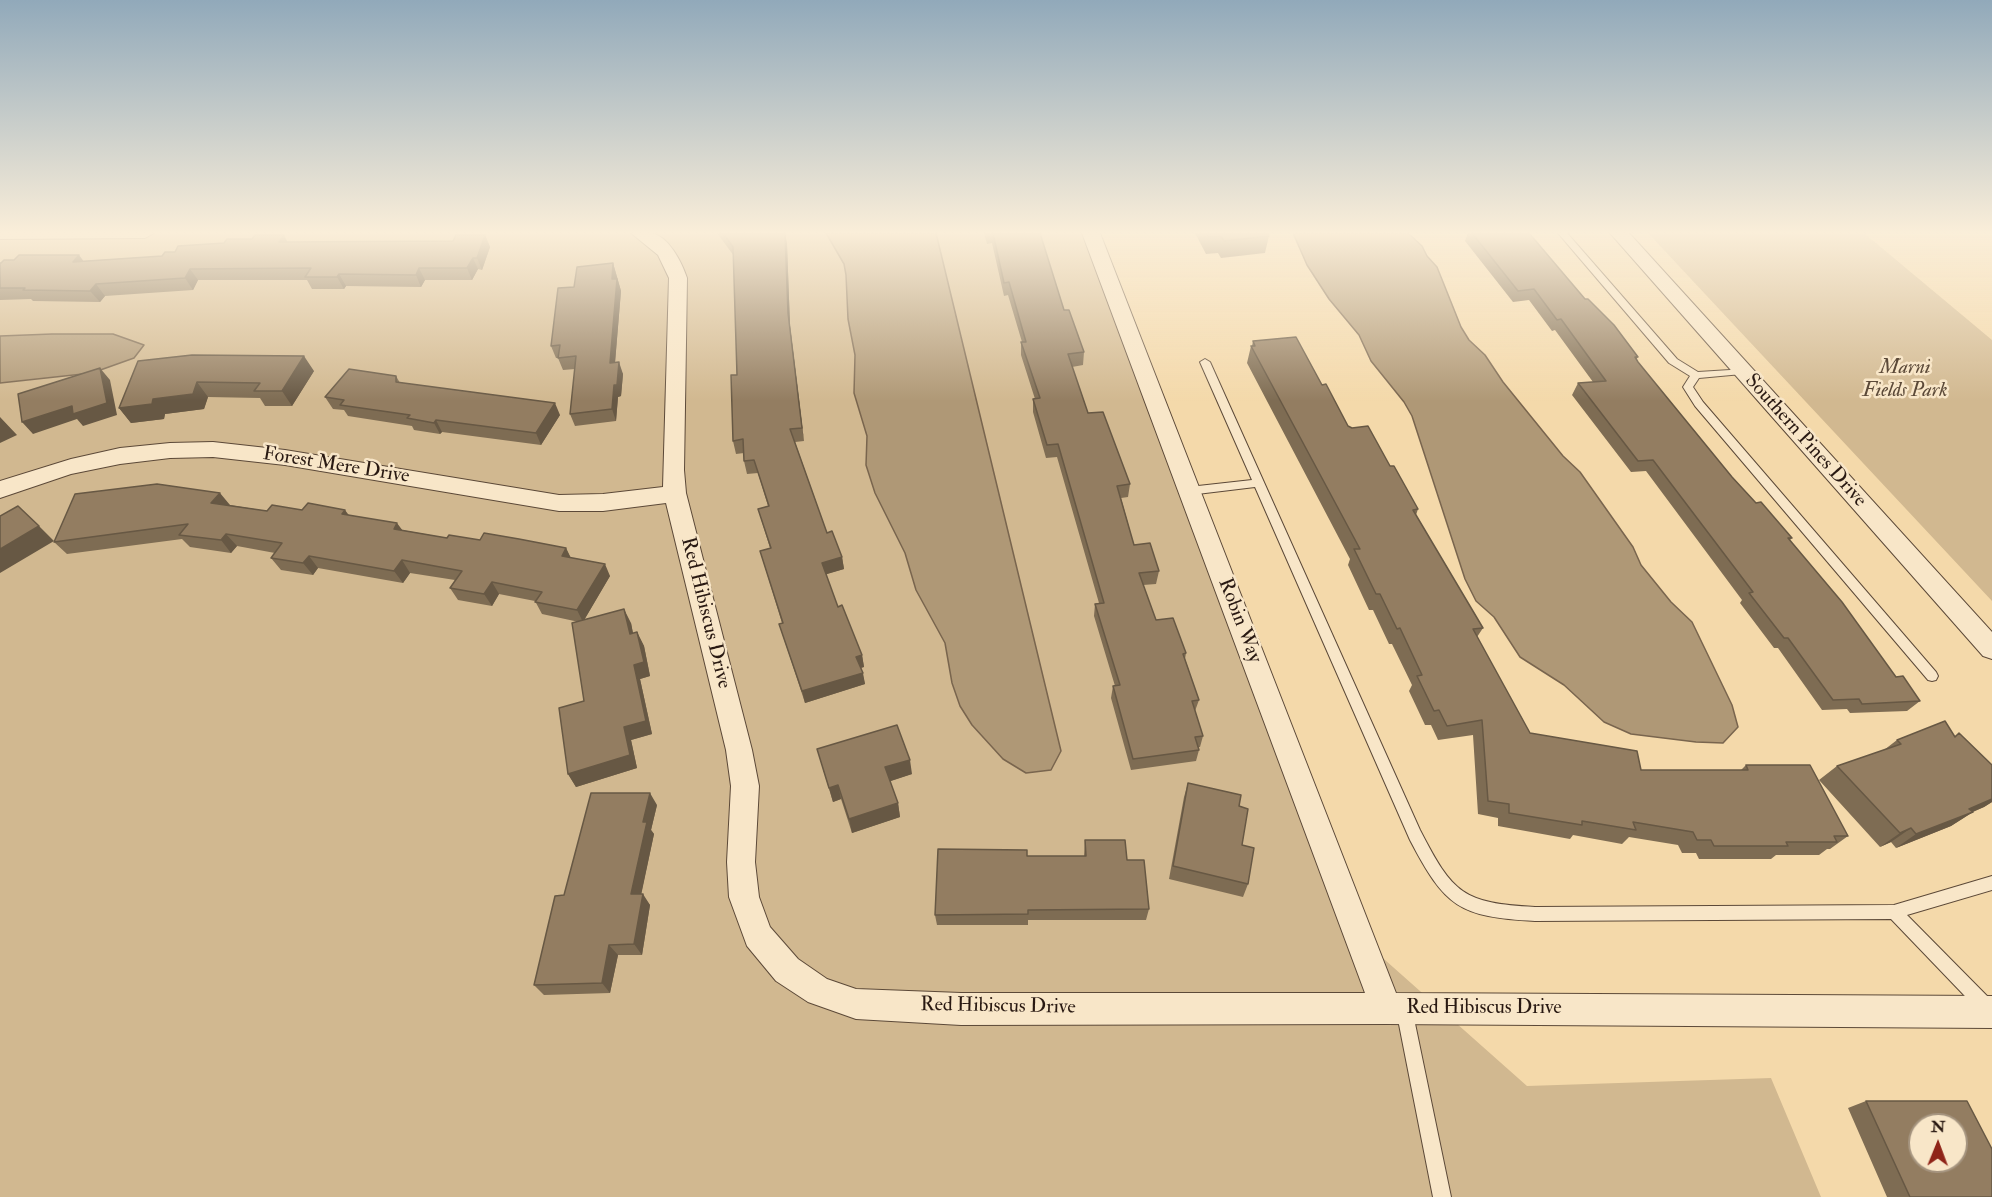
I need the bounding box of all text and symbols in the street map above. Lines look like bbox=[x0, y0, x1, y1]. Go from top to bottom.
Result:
park label: Marni Fields Park bbox=[1862, 357, 1948, 404]
street label: Southern Pines Drive bbox=[1739, 370, 1871, 512]
street label: Forest Mere Drive bbox=[261, 443, 411, 489]
street label: Red Hibiscus Drive bbox=[675, 535, 735, 691]
street label: Robin Way bbox=[1212, 575, 1266, 667]
street label: Red Hibiscus Drive bbox=[920, 994, 1076, 1020]
street label: Red Hibiscus Drive bbox=[1406, 997, 1562, 1021]
north arrow bbox=[1908, 1113, 1968, 1173]
text: N bbox=[1931, 1117, 1946, 1137]

